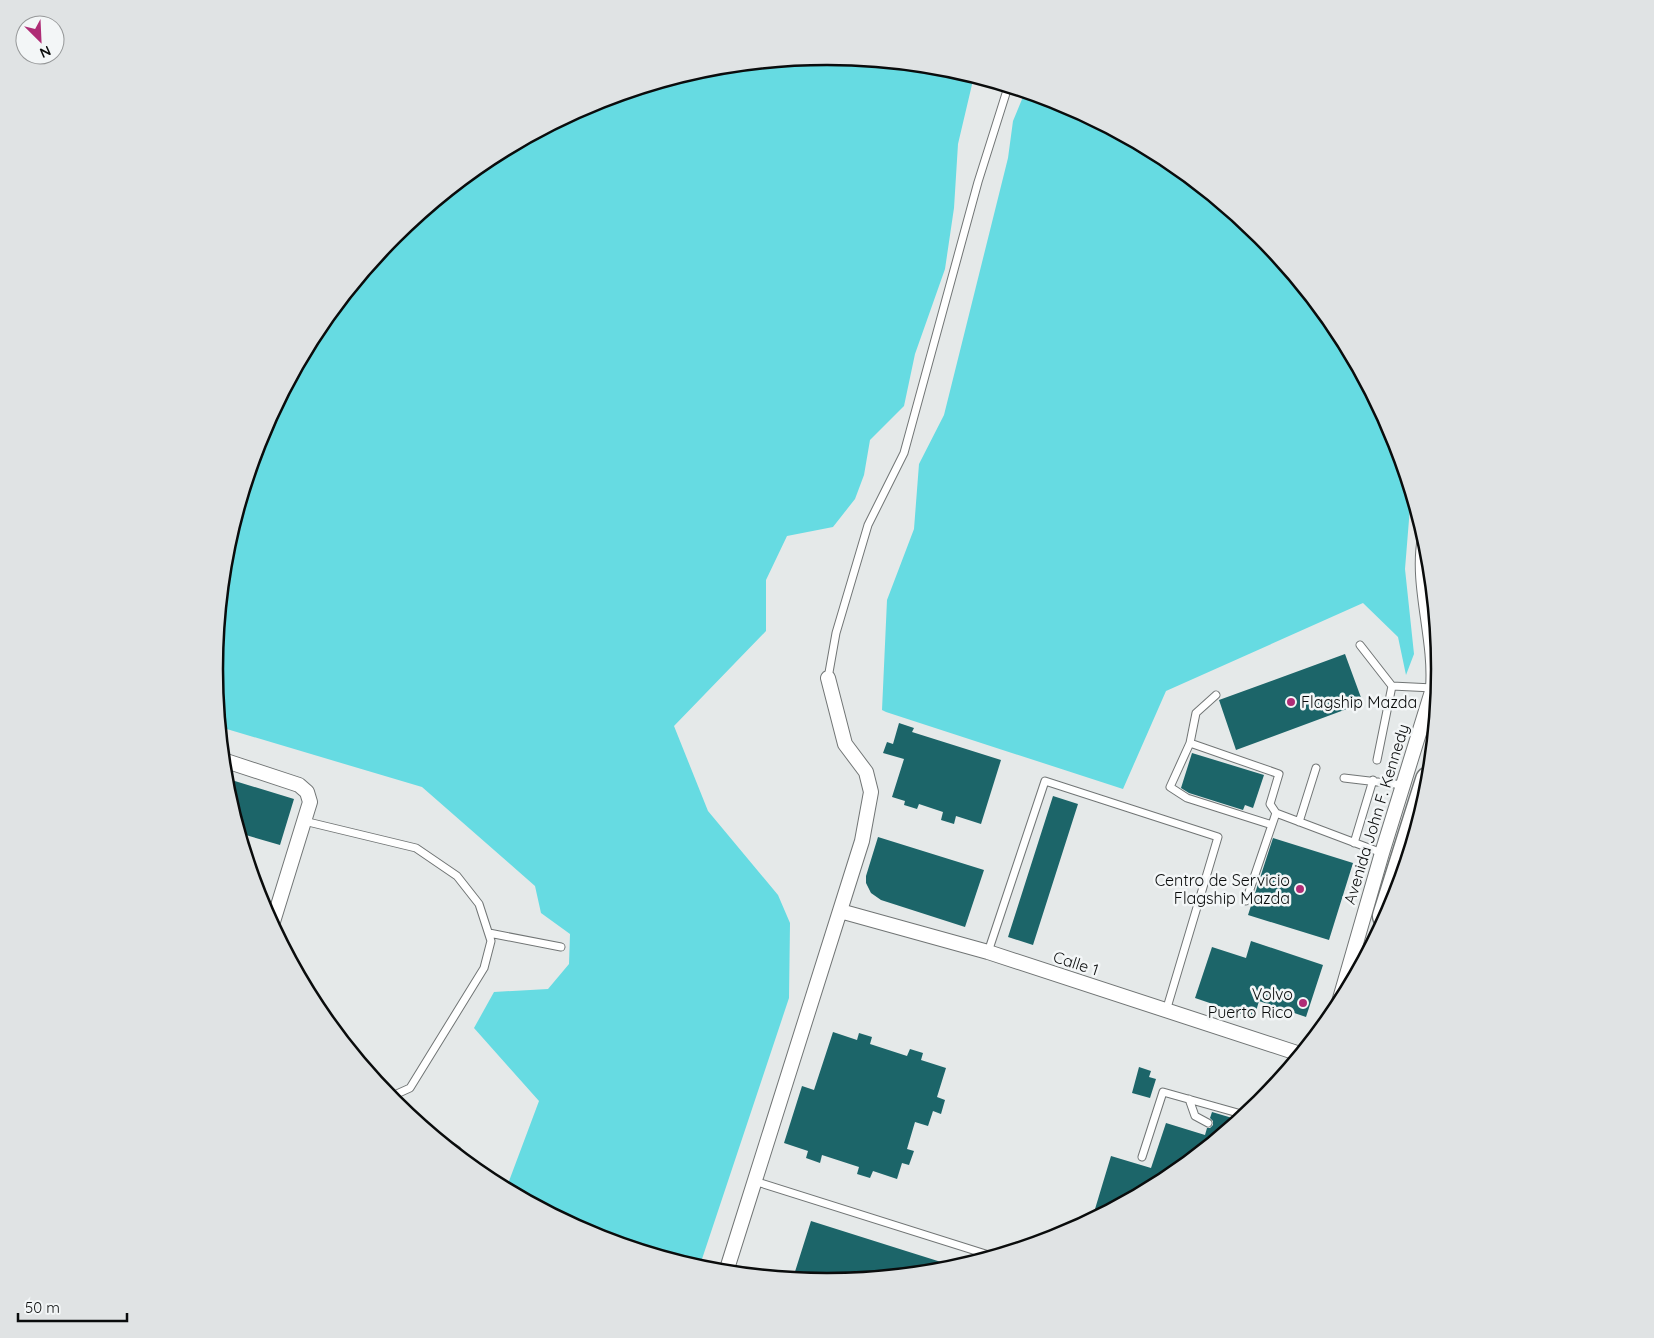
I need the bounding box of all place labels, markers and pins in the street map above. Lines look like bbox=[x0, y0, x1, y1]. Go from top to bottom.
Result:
place label: Flagship Mazda bbox=[1301, 692, 1417, 712]
marker: Flagship Mazda bbox=[1285, 696, 1297, 708]
place label: Centro de Servicio Flagship Mazda bbox=[1155, 870, 1290, 908]
marker: Centro de Servicio Flagship Mazda bbox=[1294, 883, 1306, 895]
place label: Volvo Puerto Rico bbox=[1208, 984, 1293, 1022]
marker: Volvo Puerto Rico bbox=[1297, 997, 1309, 1009]

